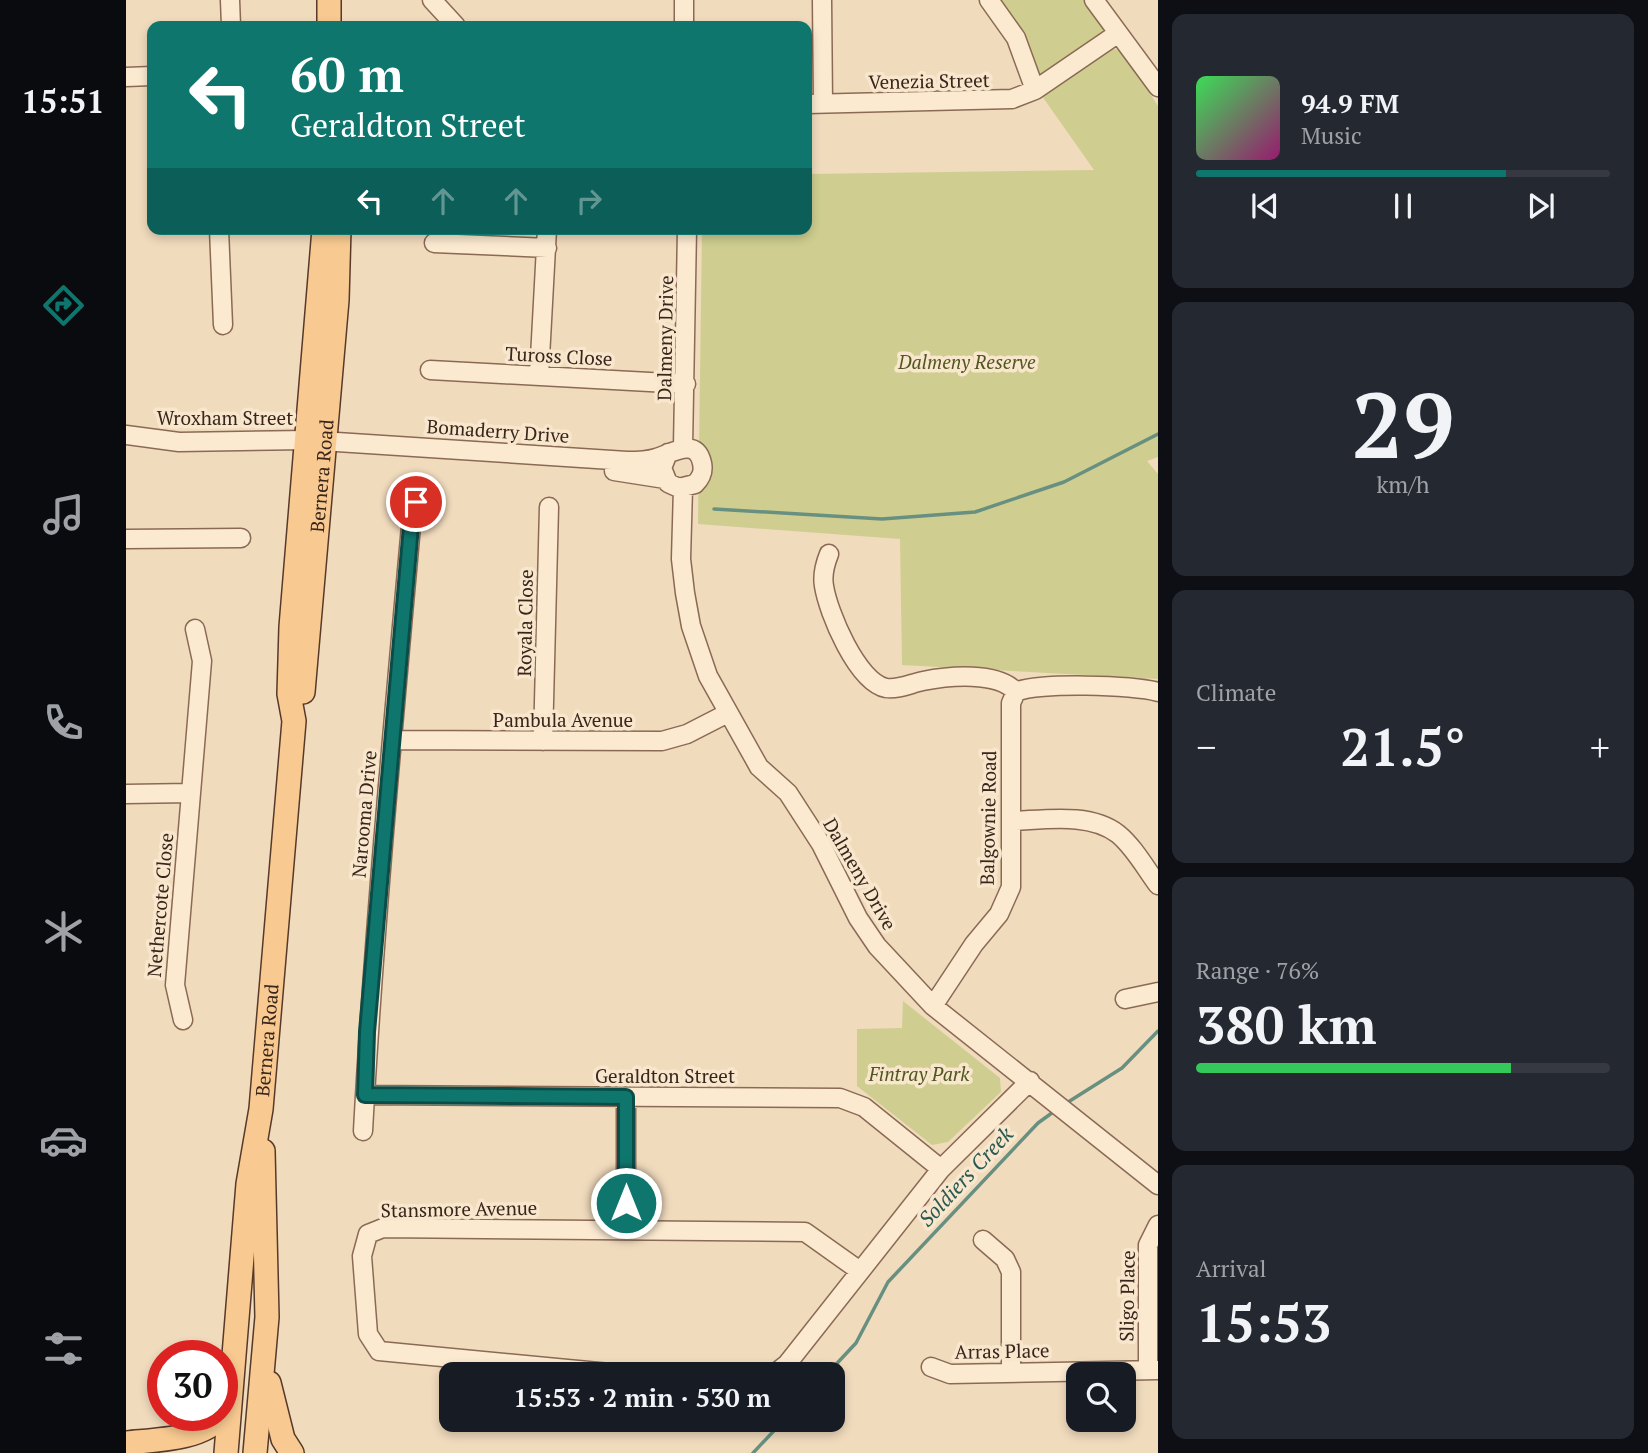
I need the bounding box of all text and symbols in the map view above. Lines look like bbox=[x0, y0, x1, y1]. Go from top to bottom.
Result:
text: 60 m bbox=[290, 41, 404, 106]
icon: left bbox=[175, 49, 266, 140]
street label: Venezia Street bbox=[868, 67, 990, 94]
text: 15:51 bbox=[21, 80, 105, 122]
text: 94.9 FM bbox=[1301, 86, 1399, 120]
text: Geraldton Street bbox=[290, 104, 526, 146]
text: Music bbox=[1301, 120, 1362, 151]
icon: left bbox=[351, 182, 389, 220]
icon: ahead bbox=[424, 182, 462, 220]
icon: ahead bbox=[497, 182, 535, 220]
icon: right bbox=[570, 182, 608, 220]
icon: previous bbox=[1246, 187, 1284, 225]
icon: pause bbox=[1384, 187, 1422, 225]
icon: next bbox=[1522, 187, 1560, 225]
street label: Dalmeny Drive bbox=[651, 275, 678, 401]
icon: directions bbox=[39, 281, 88, 330]
street label: Tuross Close bbox=[505, 340, 613, 371]
park label: Dalmeny Reserve bbox=[897, 349, 1036, 374]
text: 29 bbox=[1352, 363, 1454, 484]
street label: Wroxham Street bbox=[157, 405, 293, 430]
street label: Bomaderry Drive bbox=[426, 413, 570, 448]
street label: Bernera Road bbox=[304, 418, 339, 533]
text: km/h bbox=[1376, 469, 1430, 500]
pin bbox=[386, 472, 446, 532]
icon: arrive bbox=[397, 483, 435, 521]
icon: music bbox=[39, 490, 88, 539]
street label: Royala Close bbox=[511, 569, 538, 677]
text: Climate bbox=[1196, 677, 1276, 708]
icon: phone bbox=[39, 698, 88, 747]
street label: Pambula Avenue bbox=[493, 707, 633, 732]
text: 21.5° bbox=[1340, 712, 1466, 781]
text: − bbox=[1196, 722, 1216, 772]
text: + bbox=[1590, 722, 1610, 772]
street label: Narooma Drive bbox=[345, 749, 382, 879]
street label: Balgownie Road bbox=[974, 750, 1001, 886]
street label: Dalmeny Drive bbox=[818, 813, 903, 934]
street label: Nethercote Close bbox=[141, 832, 178, 978]
icon: climate bbox=[39, 907, 88, 956]
text: Range · 76% bbox=[1196, 955, 1319, 986]
street label: Bernera Road bbox=[249, 982, 284, 1098]
text: 380 km bbox=[1196, 990, 1377, 1059]
park label: Fintray Park bbox=[868, 1061, 970, 1086]
street label: Geraldton Street bbox=[595, 1063, 735, 1088]
icon: car bbox=[39, 1116, 88, 1165]
water label: Soldiers Creek bbox=[912, 1120, 1019, 1232]
position arrow bbox=[589, 1166, 663, 1240]
street label: Stansmore Avenue bbox=[381, 1195, 537, 1222]
street label: Sligo Place bbox=[1113, 1250, 1140, 1342]
text: Arrival bbox=[1196, 1253, 1267, 1284]
text: 15:53 bbox=[1196, 1288, 1331, 1357]
icon: filters bbox=[39, 1324, 88, 1373]
street label: Arras Place bbox=[954, 1337, 1050, 1364]
speed limit sign: 30 bbox=[147, 1340, 238, 1431]
map controls bbox=[1066, 1362, 1136, 1432]
button: search bbox=[1066, 1362, 1136, 1432]
text: 15:53 · 2 min · 530 m bbox=[513, 1380, 771, 1414]

